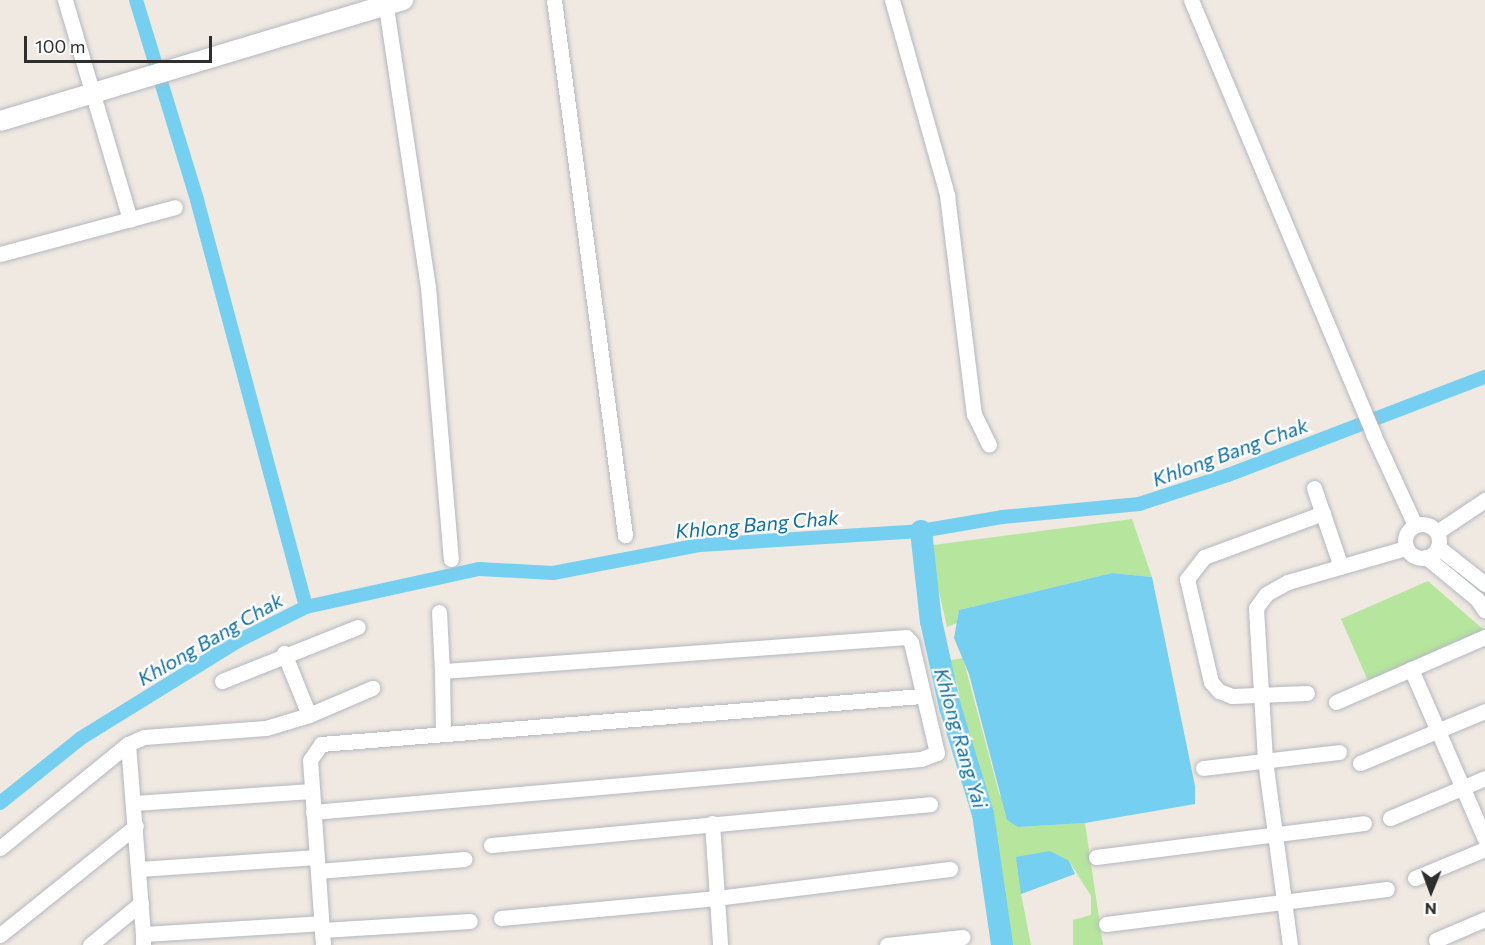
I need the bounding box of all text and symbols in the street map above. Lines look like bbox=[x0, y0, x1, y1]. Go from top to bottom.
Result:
scale bar bbox=[27, 24, 214, 62]
text: 100 m bbox=[35, 35, 85, 57]
water label: Khlong Bang Chak bbox=[1149, 413, 1311, 491]
water label: Khlong Bang Chak bbox=[674, 505, 840, 543]
water label: Khlong Bang Chak bbox=[133, 588, 287, 690]
water label: Khlong Rang Yai bbox=[930, 665, 992, 811]
north arrow bbox=[1401, 861, 1461, 921]
text: N bbox=[1425, 900, 1437, 919]

